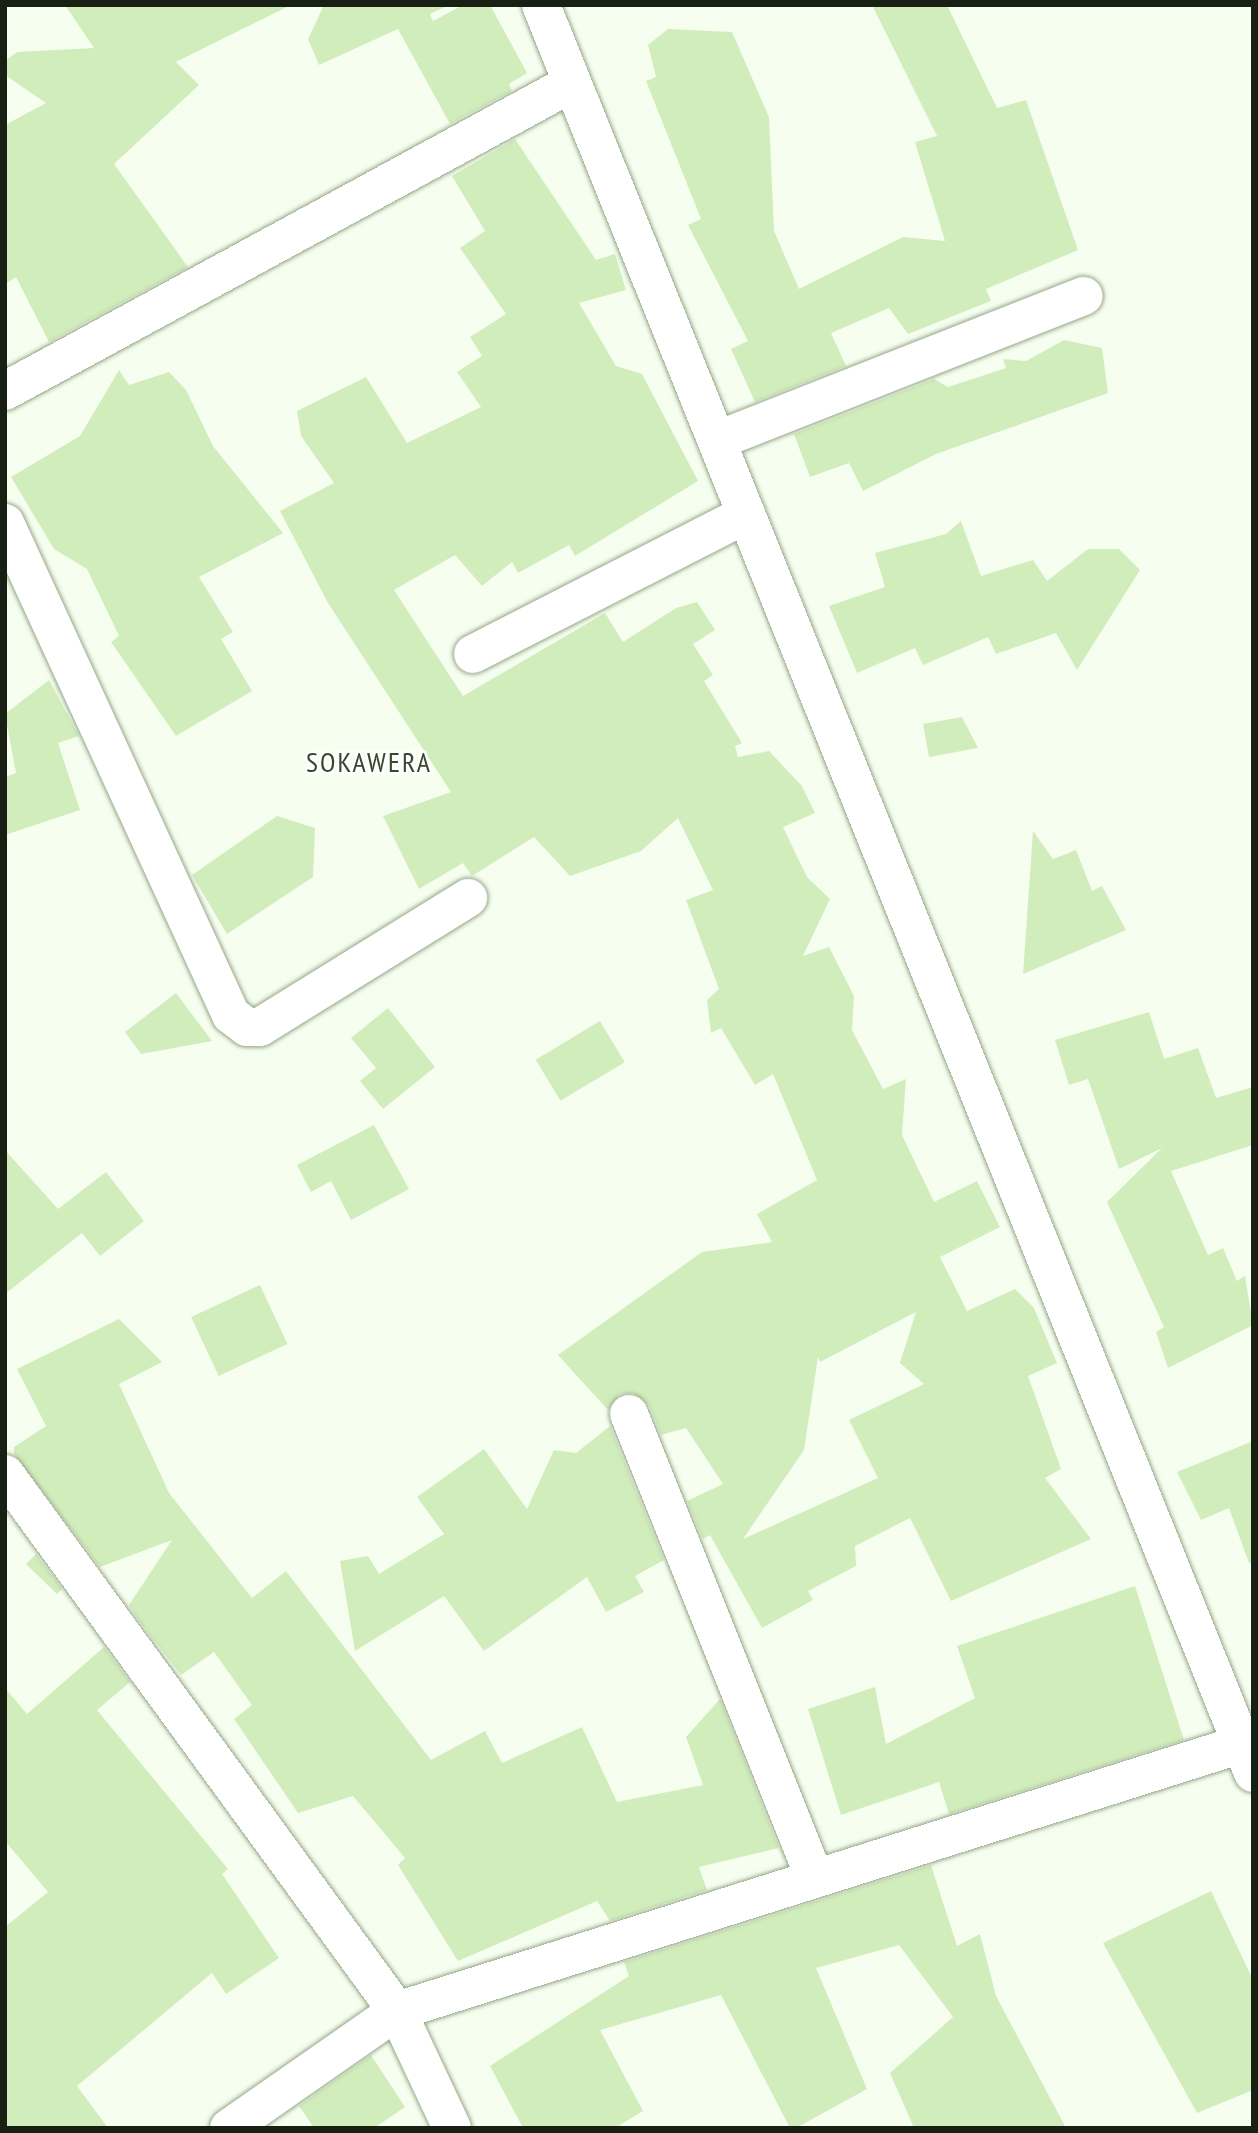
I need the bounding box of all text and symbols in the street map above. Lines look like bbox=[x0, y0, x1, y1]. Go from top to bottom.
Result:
district label: SOKAWERA bbox=[307, 745, 431, 779]

